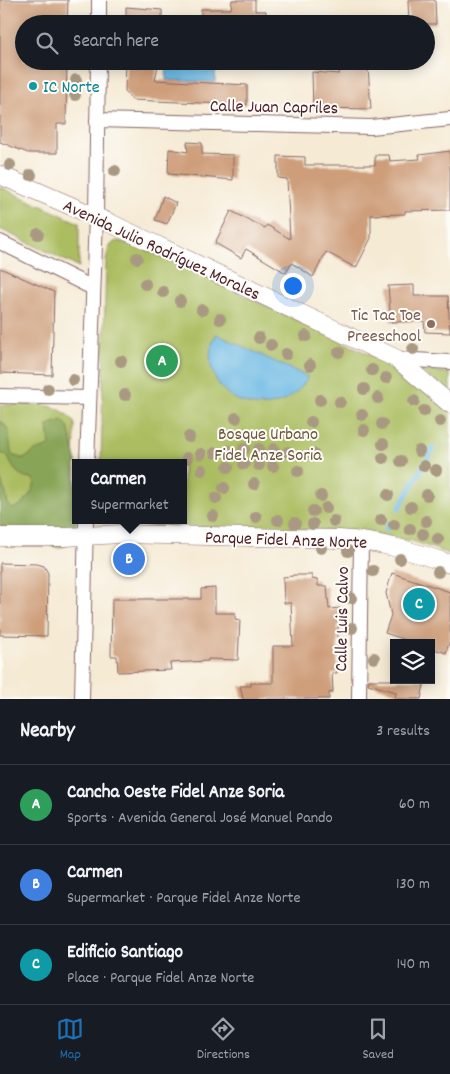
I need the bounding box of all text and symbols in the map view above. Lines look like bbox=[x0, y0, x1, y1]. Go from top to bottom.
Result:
search box bbox=[15, 15, 435, 70]
icon: search bbox=[33, 29, 61, 57]
text: Search here bbox=[73, 29, 159, 56]
place label: IC Norte bbox=[43, 76, 100, 101]
marker: IC Norte bbox=[27, 80, 39, 92]
street label: Calle Juan Capriles bbox=[209, 95, 338, 122]
street label: Avenida Julio Rodríguez Morales bbox=[58, 194, 264, 308]
your location bbox=[280, 273, 306, 299]
place label: Tic Tac Toe Preeschool bbox=[347, 304, 422, 350]
marker: Tic Tac Toe Preeschool bbox=[425, 318, 437, 330]
pin: A bbox=[146, 342, 178, 380]
park label: Bosque Urbano Fidel Anze Soria bbox=[214, 423, 322, 469]
popup bbox=[72, 459, 187, 524]
text: Carmen bbox=[90, 467, 146, 494]
text: Supermarket bbox=[90, 494, 169, 517]
street label: Parque Fidel Anze Norte bbox=[204, 526, 368, 557]
pin: B bbox=[113, 540, 145, 578]
street label: Calle Luis Calvo bbox=[330, 566, 357, 672]
pin: C bbox=[403, 585, 435, 623]
map controls bbox=[390, 639, 435, 684]
button: layers bbox=[390, 639, 435, 684]
text: Nearby bbox=[20, 717, 75, 747]
text: 3 results bbox=[376, 720, 430, 743]
text: Cancha Oeste Fidel Anze Soria bbox=[67, 780, 284, 807]
text: A bbox=[32, 793, 40, 816]
text: 60 m bbox=[399, 793, 430, 816]
text: Sports · Avenida General José Manuel Pando bbox=[67, 807, 333, 830]
text: Carmen bbox=[67, 860, 123, 887]
text: B bbox=[32, 873, 40, 896]
text: 130 m bbox=[396, 873, 430, 896]
text: Supermarket · Parque Fidel Anze Norte bbox=[67, 887, 301, 910]
text: Edificio Santiago bbox=[67, 940, 183, 967]
text: C bbox=[32, 953, 40, 976]
text: 140 m bbox=[396, 953, 430, 976]
text: Place · Parque Fidel Anze Norte bbox=[67, 967, 254, 990]
tab: Map bbox=[56, 1015, 84, 1065]
tab: Directions bbox=[197, 1015, 250, 1065]
tab: Saved bbox=[362, 1015, 394, 1065]

